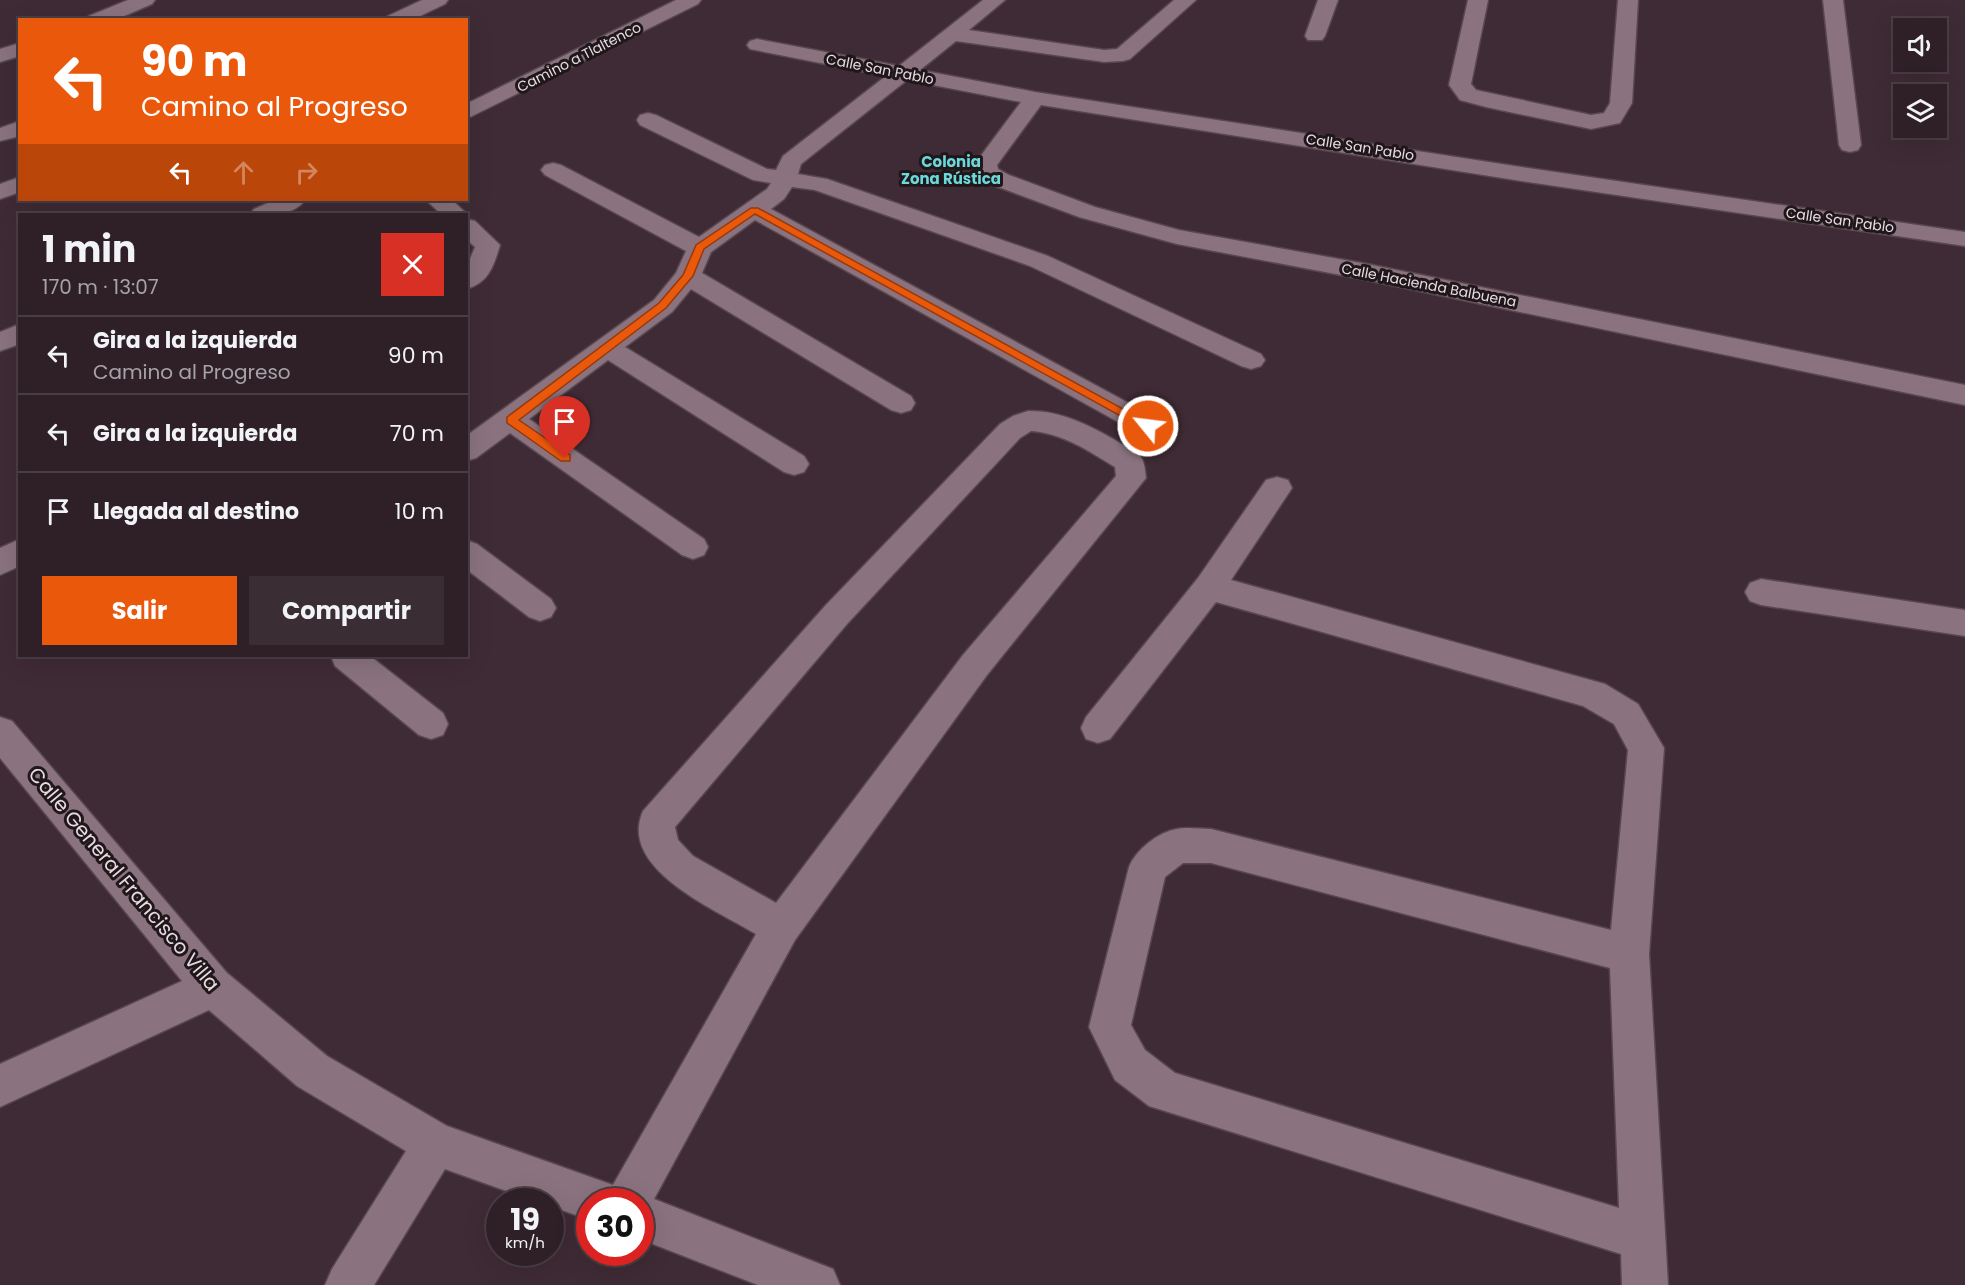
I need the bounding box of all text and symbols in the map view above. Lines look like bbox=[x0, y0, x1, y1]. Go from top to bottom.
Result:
street label: Camino a Tlaltenco bbox=[513, 17, 645, 97]
map controls bbox=[1893, 18, 1947, 138]
button: sound bbox=[1893, 18, 1947, 72]
text: 90 m bbox=[141, 32, 248, 91]
icon: left bbox=[42, 42, 120, 120]
street label: Calle San Pablo bbox=[824, 49, 936, 89]
button: layers bbox=[1893, 84, 1947, 138]
text: Camino al Progreso bbox=[141, 88, 408, 125]
street label: Calle San Pablo bbox=[1304, 129, 1416, 165]
district label: Colonia Zona Rústica bbox=[901, 151, 1001, 189]
icon: left bbox=[164, 156, 197, 189]
icon: ahead bbox=[227, 156, 260, 189]
icon: right bbox=[290, 156, 323, 189]
street label: Calle San Pablo bbox=[1784, 202, 1896, 238]
text: 1 min bbox=[42, 224, 136, 275]
button: close bbox=[381, 233, 444, 296]
street label: Calle Hacienda Balbuena bbox=[1340, 258, 1518, 312]
text: 170 m · 13:07 bbox=[42, 273, 159, 301]
text: Gira a la izquierda bbox=[93, 325, 297, 356]
icon: left bbox=[42, 339, 75, 372]
text: 90 m bbox=[388, 340, 444, 371]
text: Camino al Progreso bbox=[93, 358, 291, 386]
position arrow bbox=[1116, 394, 1180, 458]
pin bbox=[539, 396, 590, 458]
icon: arrive bbox=[548, 405, 581, 438]
icon: left bbox=[42, 417, 75, 450]
text: Gira a la izquierda bbox=[93, 418, 297, 449]
text: 70 m bbox=[390, 418, 444, 449]
icon: arrive bbox=[42, 495, 75, 528]
text: Llegada al destino bbox=[93, 496, 299, 527]
text: 10 m bbox=[395, 496, 444, 527]
button: Salir bbox=[42, 576, 237, 645]
button: Compartir bbox=[249, 576, 444, 645]
street label: Calle General Francisco Villa bbox=[22, 761, 226, 997]
speed limit sign: 30 bbox=[576, 1188, 654, 1266]
text: 19 bbox=[510, 1198, 540, 1241]
text: km/h bbox=[505, 1232, 545, 1253]

